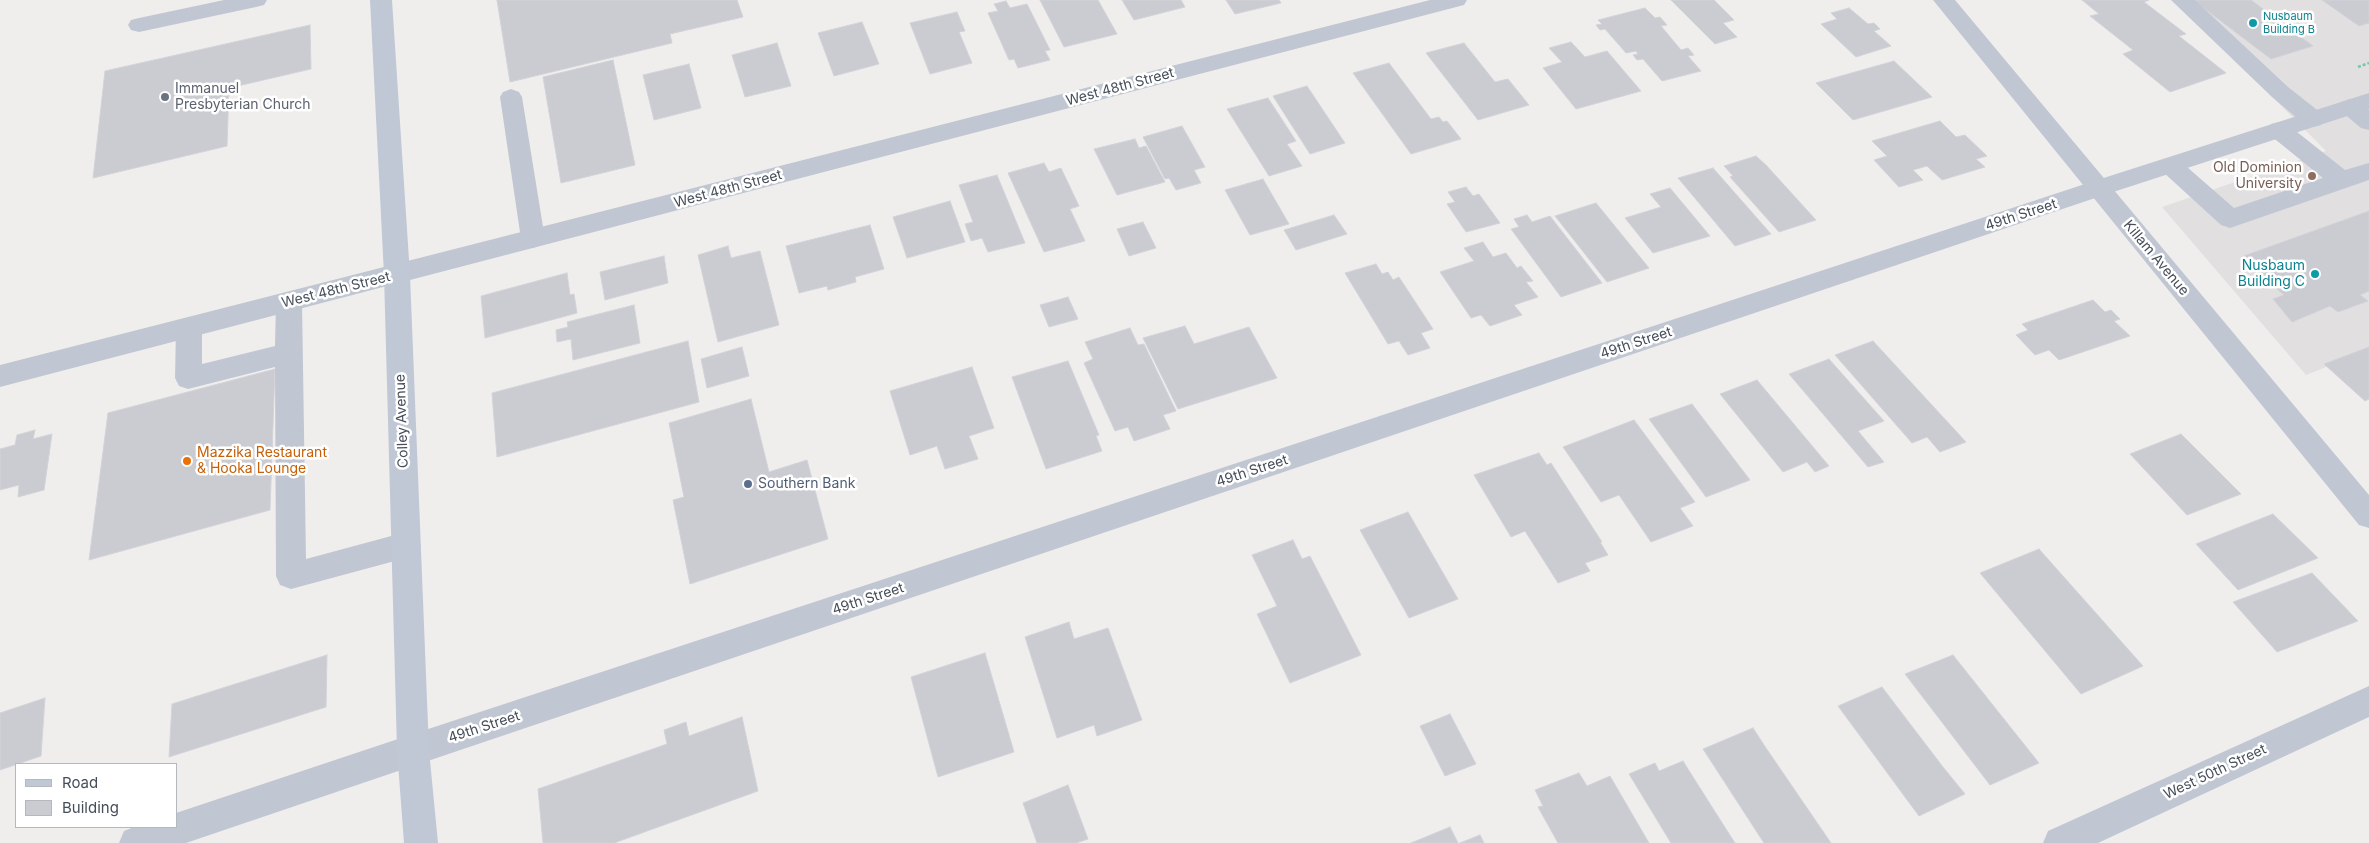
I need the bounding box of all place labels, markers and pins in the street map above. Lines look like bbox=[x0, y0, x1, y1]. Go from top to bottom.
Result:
place label: Nusbaum Building B bbox=[2263, 10, 2315, 36]
marker: Nusbaum Building B bbox=[2247, 17, 2259, 29]
place label: Immanuel Presbyterian Church bbox=[175, 81, 311, 114]
marker: Immanuel Presbyterian Church bbox=[159, 91, 171, 103]
place label: Old Dominion University bbox=[2213, 160, 2302, 192]
marker: Old Dominion University bbox=[2306, 170, 2318, 182]
place label: Nusbaum Building C bbox=[2238, 258, 2305, 290]
marker: Nusbaum Building C bbox=[2309, 268, 2321, 280]
place label: Mazzika Restaurant & Hooka Lounge bbox=[197, 445, 327, 478]
marker: Mazzika Restaurant & Hooka Lounge bbox=[181, 455, 193, 467]
place label: Southern Bank bbox=[758, 476, 855, 492]
marker: Southern Bank bbox=[742, 478, 754, 490]

